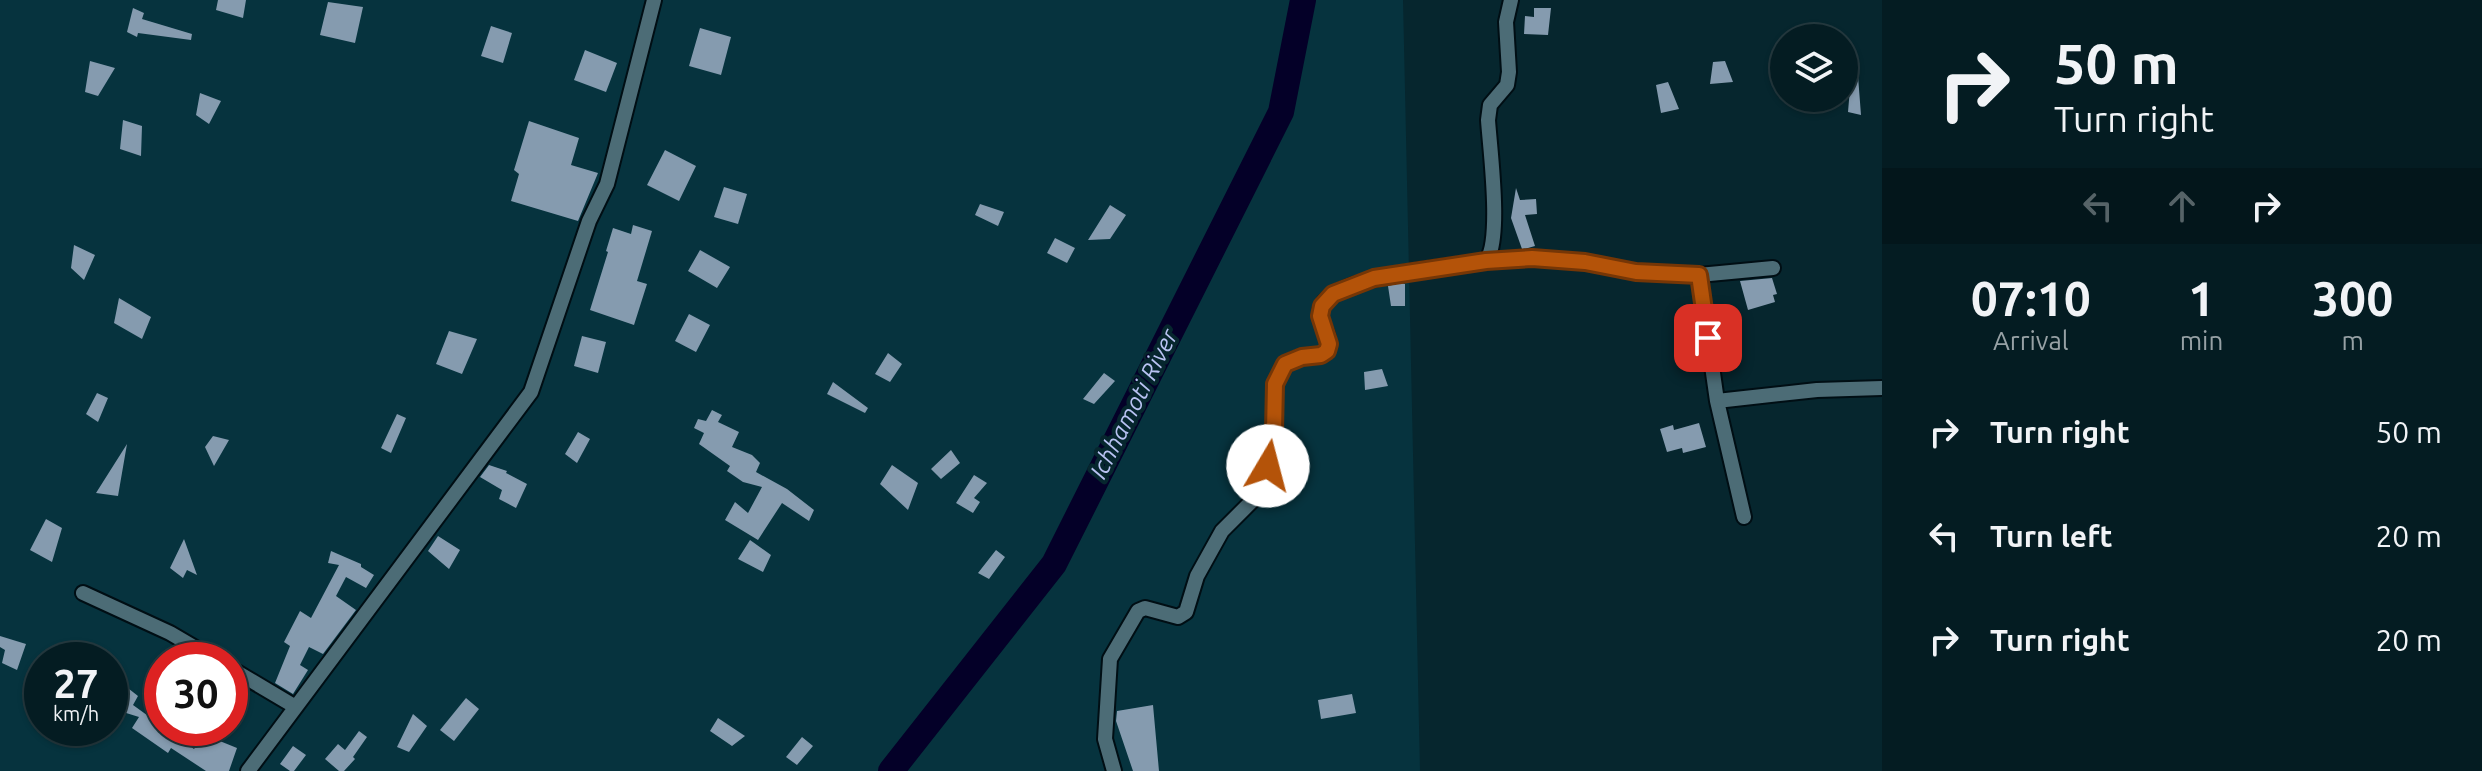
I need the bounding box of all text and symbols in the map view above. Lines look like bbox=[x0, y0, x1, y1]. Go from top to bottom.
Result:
map controls bbox=[1770, 24, 1858, 112]
button: layers bbox=[1770, 24, 1858, 112]
icon: right bbox=[1922, 32, 2026, 136]
text: 50 m bbox=[2054, 32, 2179, 95]
text: Turn right bbox=[2054, 98, 2214, 139]
icon: left bbox=[2076, 184, 2120, 228]
icon: ahead bbox=[2160, 184, 2204, 228]
icon: right bbox=[2244, 184, 2288, 228]
text: 07:10 bbox=[1971, 271, 2091, 325]
text: 1 bbox=[2188, 271, 2215, 325]
text: 300 bbox=[2312, 271, 2393, 325]
pin bbox=[1674, 304, 1742, 372]
icon: arrive bbox=[1686, 316, 1730, 360]
water label: Ichhamoti River bbox=[1084, 324, 1183, 483]
text: Arrival bbox=[1993, 326, 2069, 355]
text: min bbox=[2180, 326, 2223, 355]
text: m bbox=[2341, 326, 2364, 355]
icon: right bbox=[1922, 410, 1966, 454]
text: Turn right bbox=[1990, 415, 2130, 449]
text: 50 m bbox=[2375, 415, 2442, 449]
position arrow bbox=[1226, 424, 1310, 508]
icon: left bbox=[1922, 514, 1966, 558]
text: Turn left bbox=[1990, 519, 2112, 553]
text: 20 m bbox=[2375, 519, 2442, 553]
icon: right bbox=[1922, 618, 1966, 662]
text: Turn right bbox=[1990, 623, 2130, 657]
text: 20 m bbox=[2375, 623, 2442, 657]
speed limit sign: 30 bbox=[144, 642, 248, 746]
text: 27 bbox=[53, 661, 99, 706]
text: km/h bbox=[53, 702, 99, 725]

